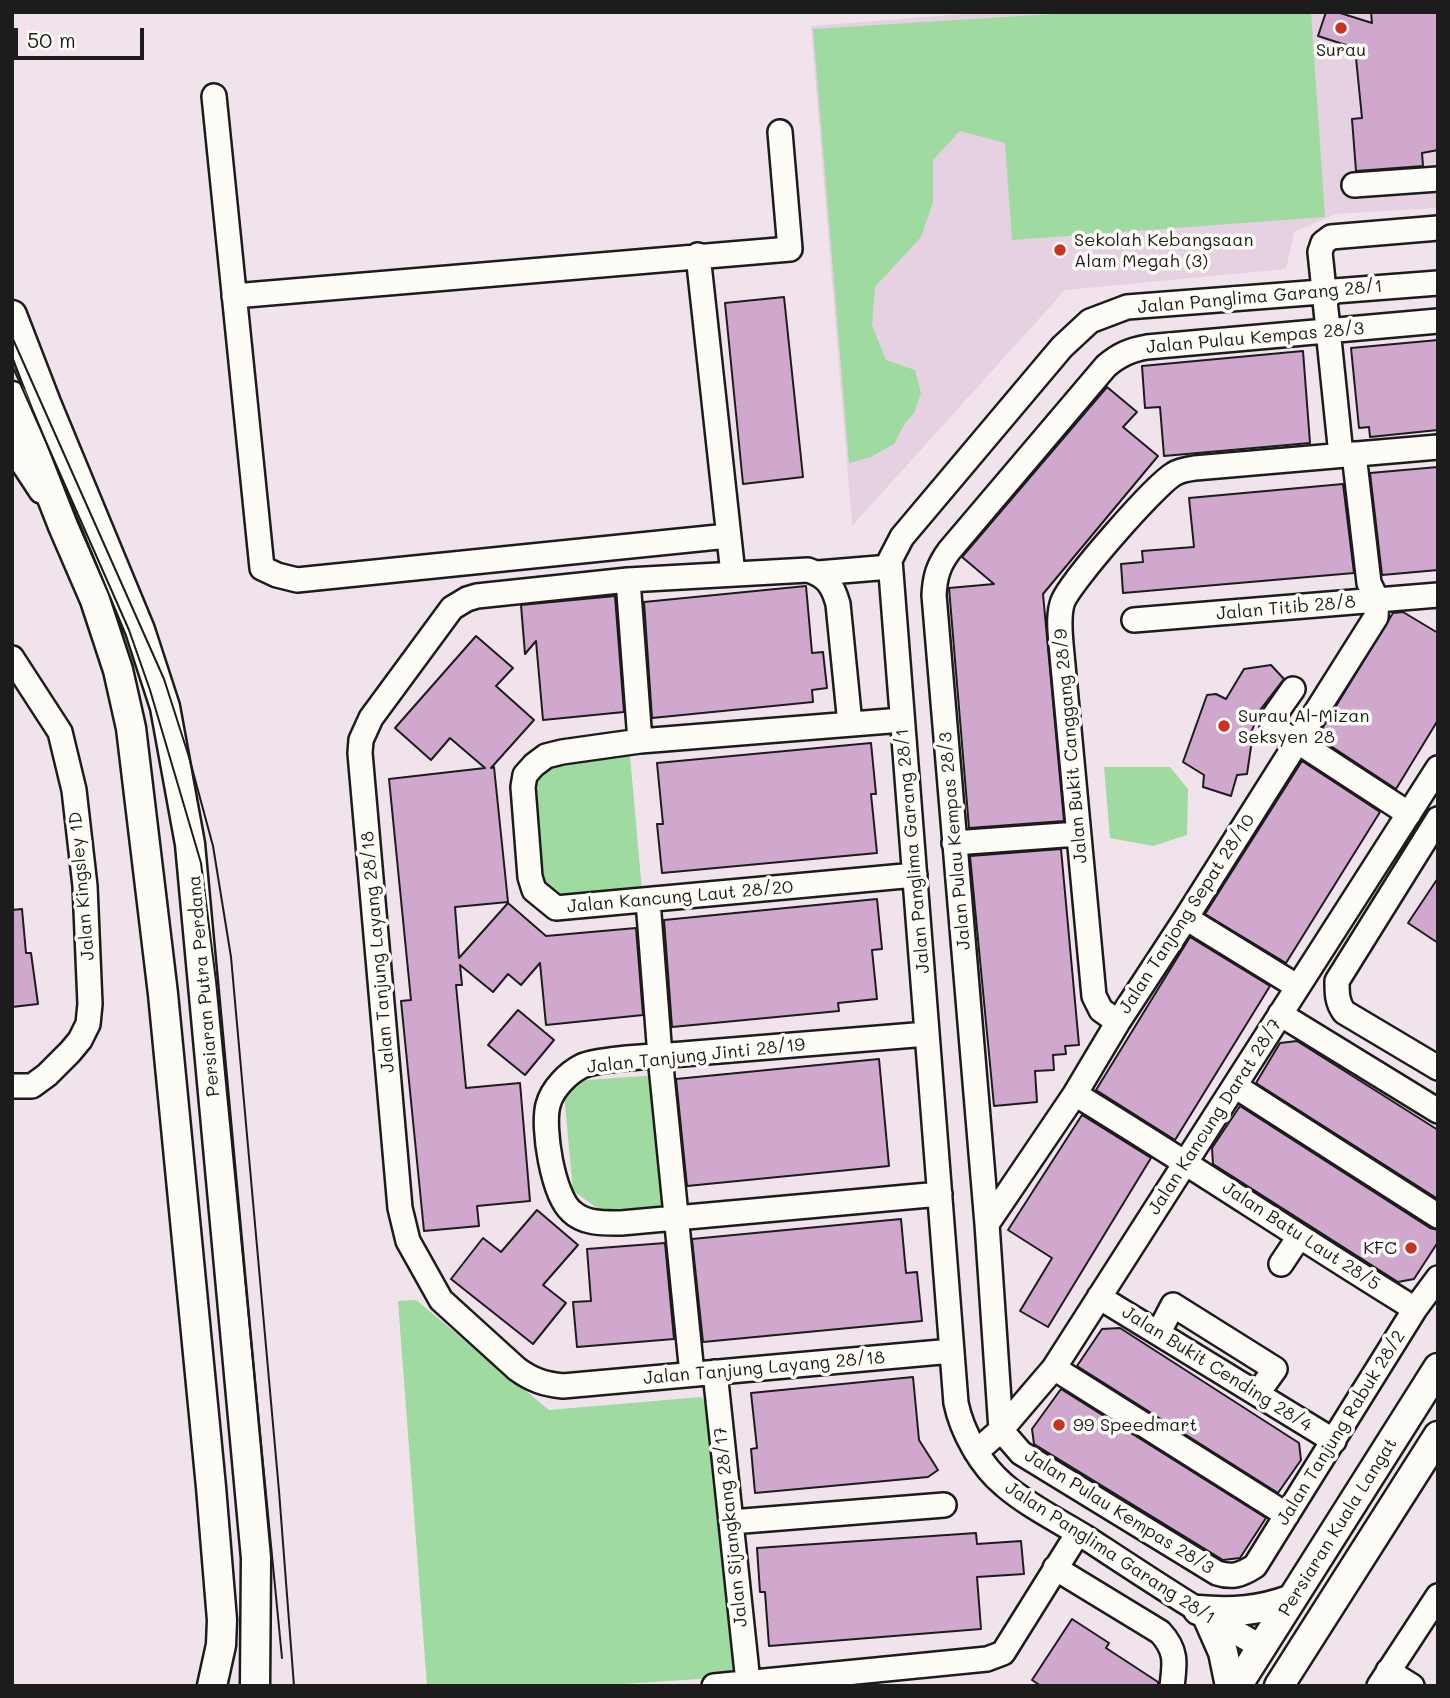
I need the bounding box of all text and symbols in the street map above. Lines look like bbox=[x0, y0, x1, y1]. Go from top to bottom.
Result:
scale bar bbox=[18, 14, 147, 58]
marker: Surau bbox=[1333, 20, 1349, 36]
text: 50 m bbox=[27, 26, 76, 53]
place label: Surau bbox=[1316, 39, 1366, 61]
place label: Sekolah Kebangsaan Alam Megah (3) bbox=[1074, 229, 1253, 272]
marker: Sekolah Kebangsaan Alam Megah (3) bbox=[1052, 242, 1068, 258]
street label: Jalan Panglima Garang 28/1 bbox=[1137, 276, 1383, 318]
street label: Jalan Pulau Kempas 28/3 bbox=[1145, 318, 1365, 358]
street label: Jalan Titib 28/8 bbox=[1215, 591, 1357, 625]
street label: Jalan Bukit Canggang 28/9 bbox=[1050, 628, 1092, 864]
place label: Surau Al-Mizan Seksyen 28 bbox=[1238, 705, 1369, 748]
marker: Surau Al-Mizan Seksyen 28 bbox=[1216, 718, 1232, 734]
street label: Jalan Panglima Garang 28/1 bbox=[892, 728, 934, 974]
street label: Jalan Pulau Kempas 28/3 bbox=[935, 731, 975, 951]
street label: Jalan Tanjong Sepat 28/10 bbox=[1114, 810, 1260, 1018]
street label: Jalan Kingsley 1D bbox=[65, 811, 99, 961]
street label: Jalan Tanjung Layang 28/18 bbox=[357, 830, 399, 1074]
street label: Persiaran Putra Perdana bbox=[184, 874, 224, 1098]
street label: Jalan Kancung Laut 28/20 bbox=[566, 876, 794, 918]
street label: Jalan Kancung Darat 28/7 bbox=[1144, 1015, 1286, 1219]
street label: Jalan Tanjung Jinti 28/19 bbox=[586, 1034, 806, 1078]
street label: Jalan Batu Laut 28/5 bbox=[1218, 1177, 1384, 1295]
place label: KFC bbox=[1363, 1237, 1397, 1259]
marker: KFC bbox=[1403, 1240, 1419, 1256]
street label: Jalan Bukit Cending 28/4 bbox=[1118, 1301, 1316, 1437]
street label: Jalan Tanjung Rabuk 28/2 bbox=[1272, 1327, 1410, 1529]
street label: Jalan Tanjung Layang 28/18 bbox=[642, 1347, 886, 1389]
place label: 99 Speedmart bbox=[1073, 1414, 1197, 1436]
marker: 99 Speedmart bbox=[1051, 1417, 1067, 1433]
street label: Jalan Sijangkang 28/17 bbox=[710, 1426, 752, 1628]
street label: Persiaran Kuala Langat bbox=[1274, 1434, 1402, 1620]
street label: Jalan Pulau Kempas 28/3 bbox=[1020, 1445, 1218, 1579]
street label: Jalan Panglima Garang 28/1 bbox=[1001, 1477, 1219, 1629]

